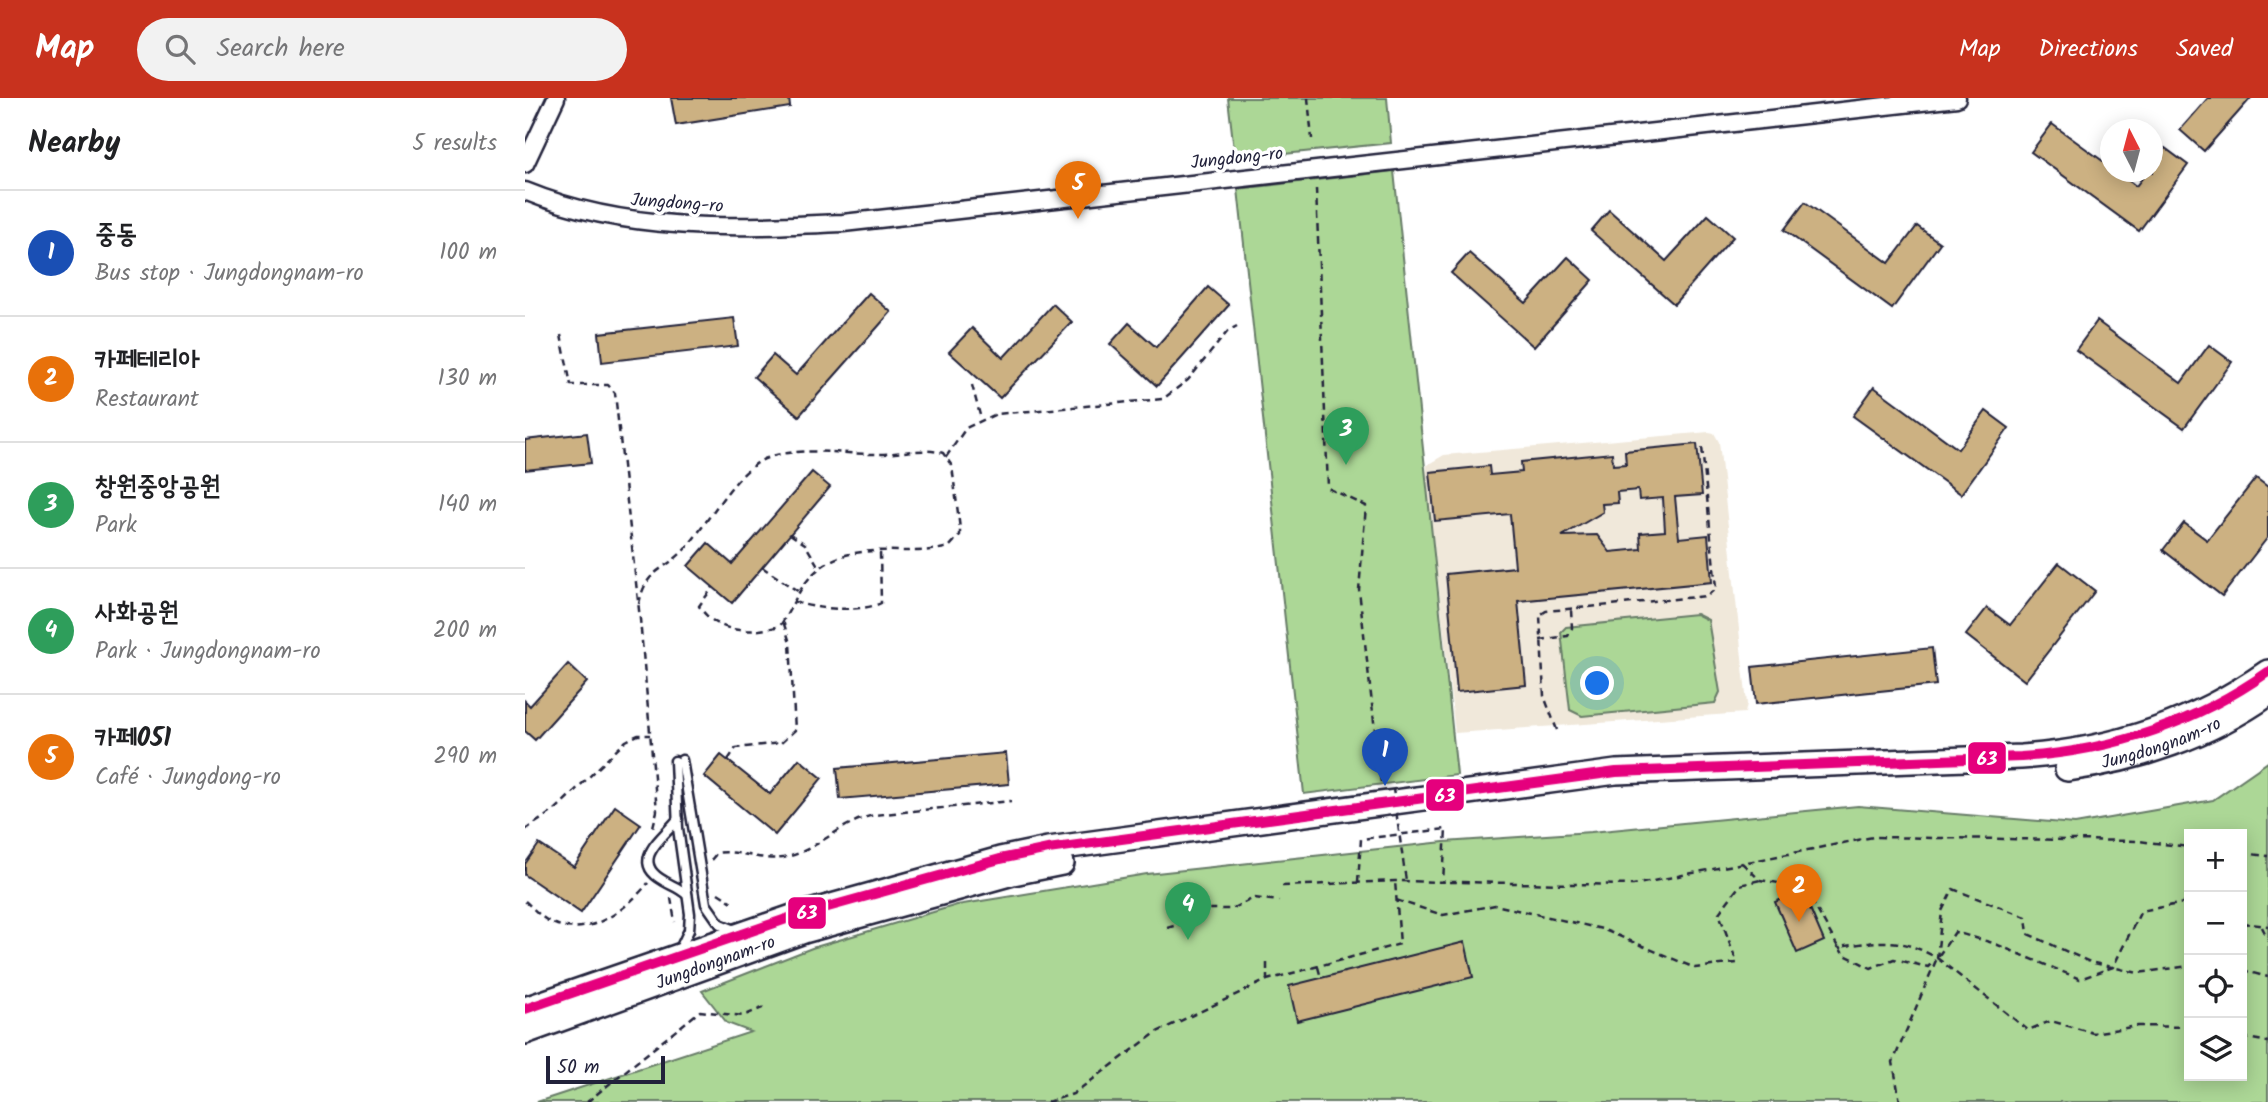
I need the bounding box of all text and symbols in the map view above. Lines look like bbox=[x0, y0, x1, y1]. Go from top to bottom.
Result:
search box bbox=[137, 18, 627, 81]
text: Map bbox=[35, 23, 95, 76]
text: Search here bbox=[217, 28, 345, 70]
icon: search bbox=[161, 30, 199, 68]
text: Map bbox=[1959, 30, 2001, 69]
text: Directions bbox=[2039, 30, 2138, 69]
text: Saved bbox=[2176, 30, 2233, 69]
north arrow bbox=[2100, 119, 2163, 182]
text: Nearby bbox=[28, 120, 120, 168]
text: 5 results bbox=[412, 126, 497, 162]
street label: Jungdong-ro bbox=[1189, 140, 1285, 178]
pin: 5 bbox=[1055, 161, 1101, 219]
street label: Jungdong-ro bbox=[630, 186, 724, 222]
text: 중동 bbox=[95, 214, 137, 256]
text: 1 bbox=[48, 235, 54, 271]
text: 100 m bbox=[439, 235, 497, 271]
text: Bus stop · Jungdongnam-ro bbox=[95, 256, 364, 292]
text: 카페테리아 bbox=[95, 340, 200, 382]
text: 2 bbox=[44, 361, 58, 397]
text: 130 m bbox=[438, 361, 497, 397]
text: Restaurant bbox=[95, 382, 199, 418]
pin: 3 bbox=[1323, 407, 1369, 465]
text: 창원중앙공원 bbox=[95, 466, 221, 508]
text: 3 bbox=[45, 487, 57, 523]
text: 140 m bbox=[438, 487, 497, 523]
text: Park bbox=[95, 508, 137, 544]
text: 사화공원 bbox=[95, 592, 179, 634]
text: 4 bbox=[45, 613, 57, 649]
text: 200 m bbox=[433, 613, 497, 649]
text: Park · Jungdongnam-ro bbox=[95, 634, 321, 670]
your location bbox=[1580, 666, 1614, 700]
street label: Jungdongnam-ro bbox=[2099, 710, 2227, 777]
text: 카페051 bbox=[95, 718, 171, 760]
pin: 1 bbox=[1362, 728, 1408, 786]
text: 5 bbox=[45, 739, 57, 775]
text: 290 m bbox=[433, 739, 497, 775]
line badge: 63 bbox=[1967, 741, 2007, 775]
text: 63 bbox=[1977, 745, 1997, 775]
text: Café · Jungdong-ro bbox=[95, 760, 281, 796]
line badge: 63 bbox=[1425, 778, 1465, 812]
text: 63 bbox=[1435, 782, 1455, 812]
map controls bbox=[2184, 829, 2247, 1081]
button: + bbox=[2184, 829, 2247, 892]
pin: 2 bbox=[1776, 864, 1822, 922]
pin: 4 bbox=[1165, 882, 1211, 940]
button: − bbox=[2184, 892, 2247, 955]
line badge: 63 bbox=[787, 896, 827, 930]
text: 63 bbox=[797, 899, 817, 929]
street label: Jungdongnam-ro bbox=[652, 928, 780, 998]
button: locate bbox=[2184, 955, 2247, 1018]
button: layers bbox=[2184, 1018, 2247, 1081]
scale bar bbox=[546, 1053, 665, 1085]
text: 50 m bbox=[557, 1053, 599, 1083]

